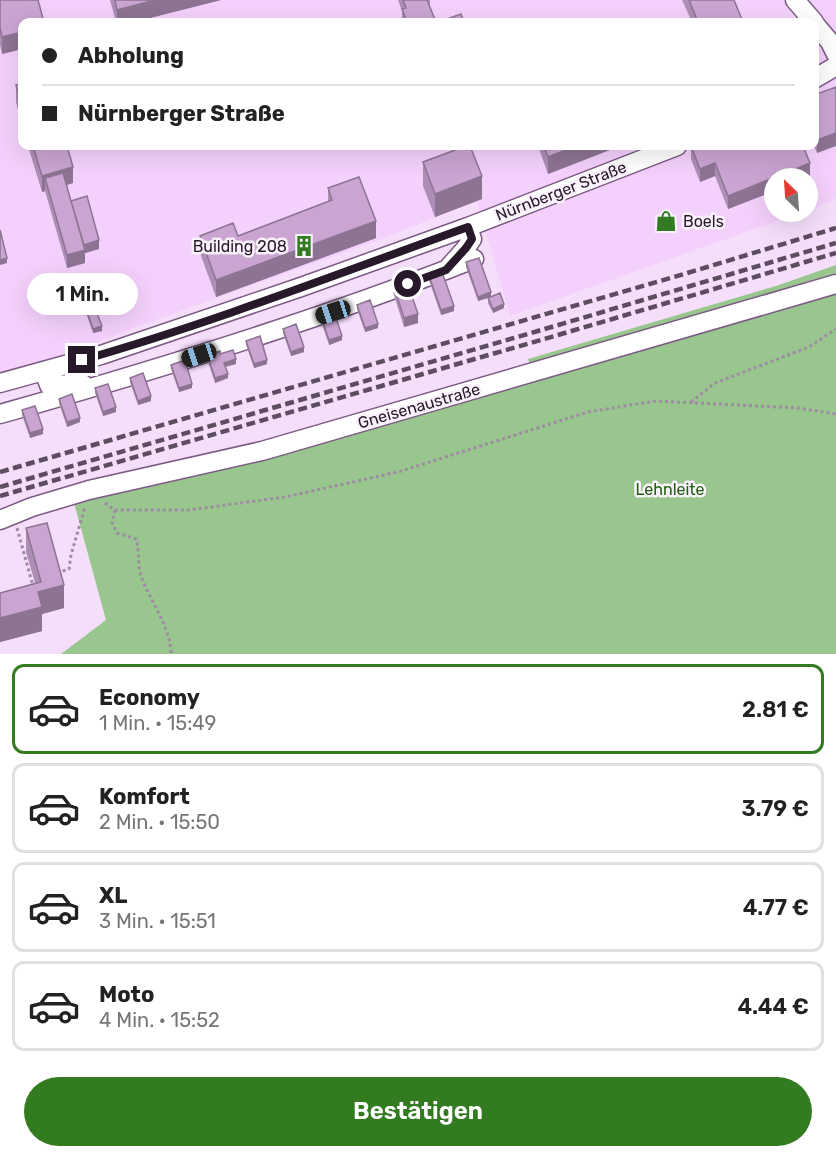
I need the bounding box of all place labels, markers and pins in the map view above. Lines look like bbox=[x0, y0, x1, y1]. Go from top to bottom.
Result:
shop icon: Boels bbox=[654, 209, 678, 233]
place label: Boels bbox=[683, 212, 724, 231]
building icon: Building 208 bbox=[292, 234, 316, 258]
place label: Building 208 bbox=[193, 237, 287, 256]

